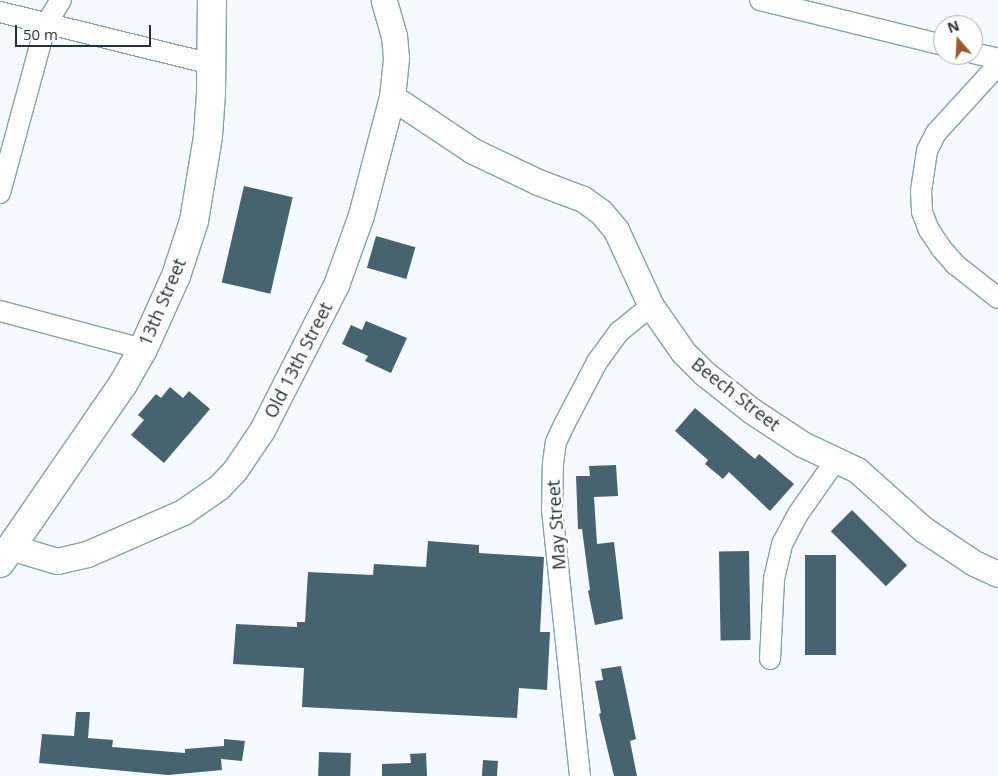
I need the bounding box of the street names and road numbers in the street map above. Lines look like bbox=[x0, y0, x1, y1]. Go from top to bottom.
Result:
street label: 13th Street bbox=[134, 255, 190, 349]
street label: Old 13th Street bbox=[259, 298, 337, 422]
street label: Beech Street bbox=[687, 353, 785, 435]
street label: May Street bbox=[542, 479, 570, 571]

